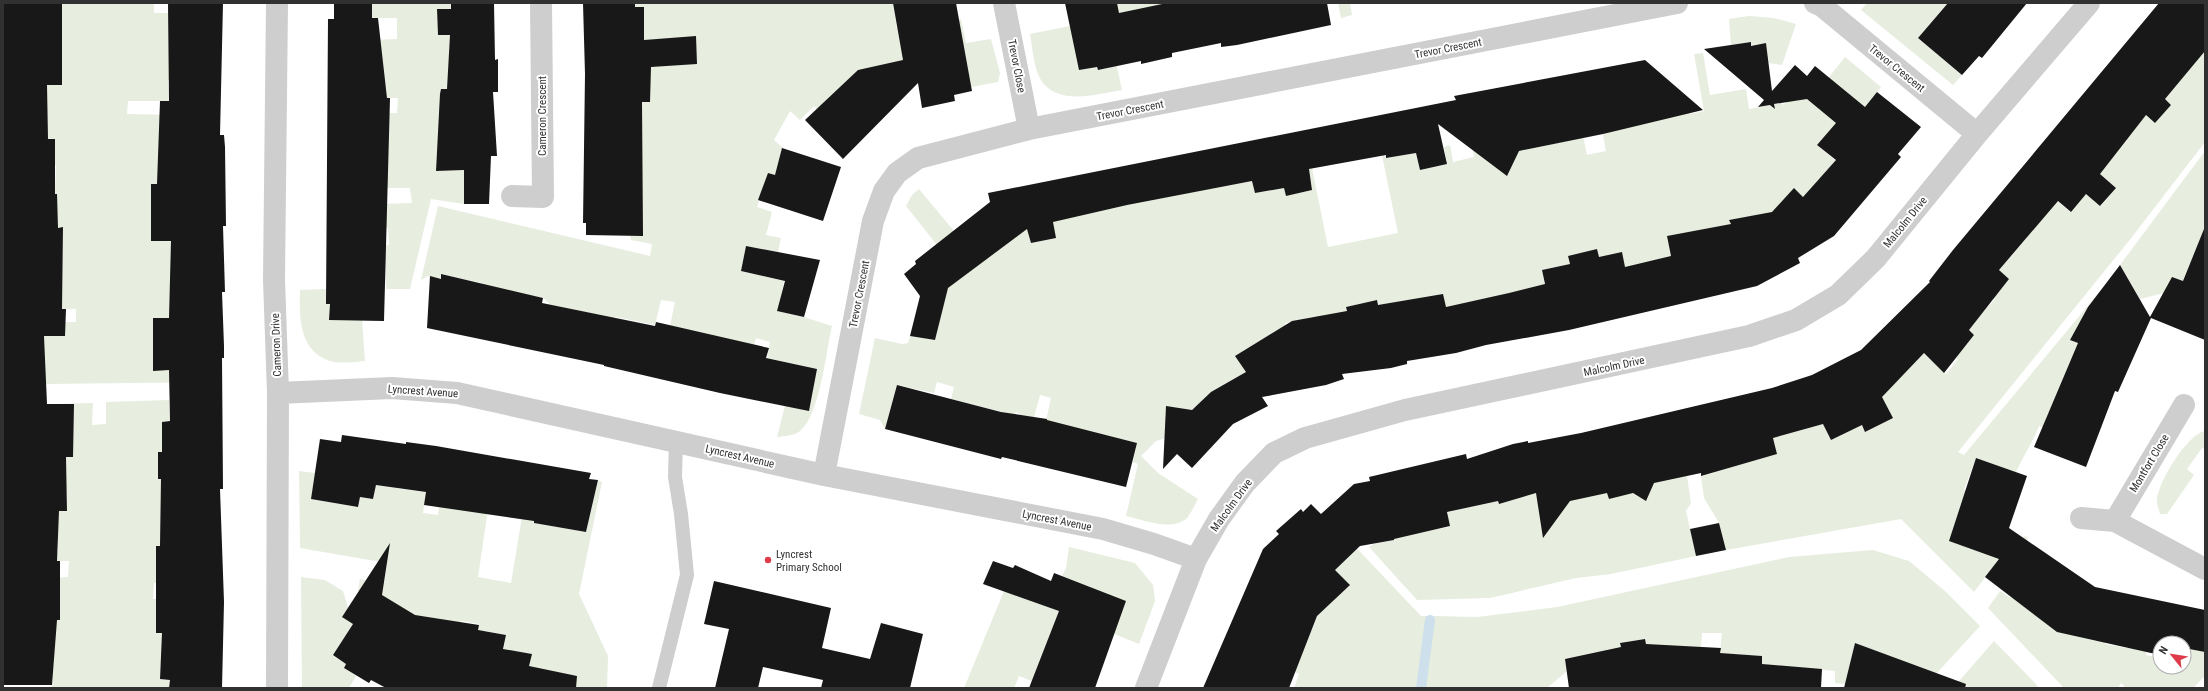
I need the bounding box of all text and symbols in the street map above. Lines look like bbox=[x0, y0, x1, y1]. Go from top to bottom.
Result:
street label: Trevor Crescent bbox=[1413, 36, 1483, 61]
street label: Trevor Close bbox=[1005, 38, 1028, 94]
street label: Trevor Crescent bbox=[1866, 42, 1927, 95]
street label: Cameron Crescent bbox=[536, 76, 549, 156]
street label: Trevor Crescent bbox=[1095, 98, 1165, 123]
street label: Malcolm Drive bbox=[1881, 194, 1930, 250]
street label: Trevor Crescent bbox=[847, 259, 872, 329]
street label: Cameron Drive bbox=[269, 313, 284, 377]
street label: Malcolm Drive bbox=[1582, 354, 1646, 379]
street label: Lyncrest Avenue bbox=[387, 383, 459, 400]
street label: Montfort Close bbox=[2127, 432, 2172, 495]
street label: Lyncrest Avenue bbox=[704, 442, 776, 471]
street label: Malcolm Drive bbox=[1208, 476, 1255, 534]
street label: Lyncrest Avenue bbox=[1021, 507, 1093, 534]
place label: Lyncrest Primary School bbox=[776, 548, 842, 574]
marker: Lyncrest Primary School bbox=[763, 555, 773, 565]
north arrow bbox=[2152, 635, 2192, 675]
text: N bbox=[2156, 644, 2171, 656]

